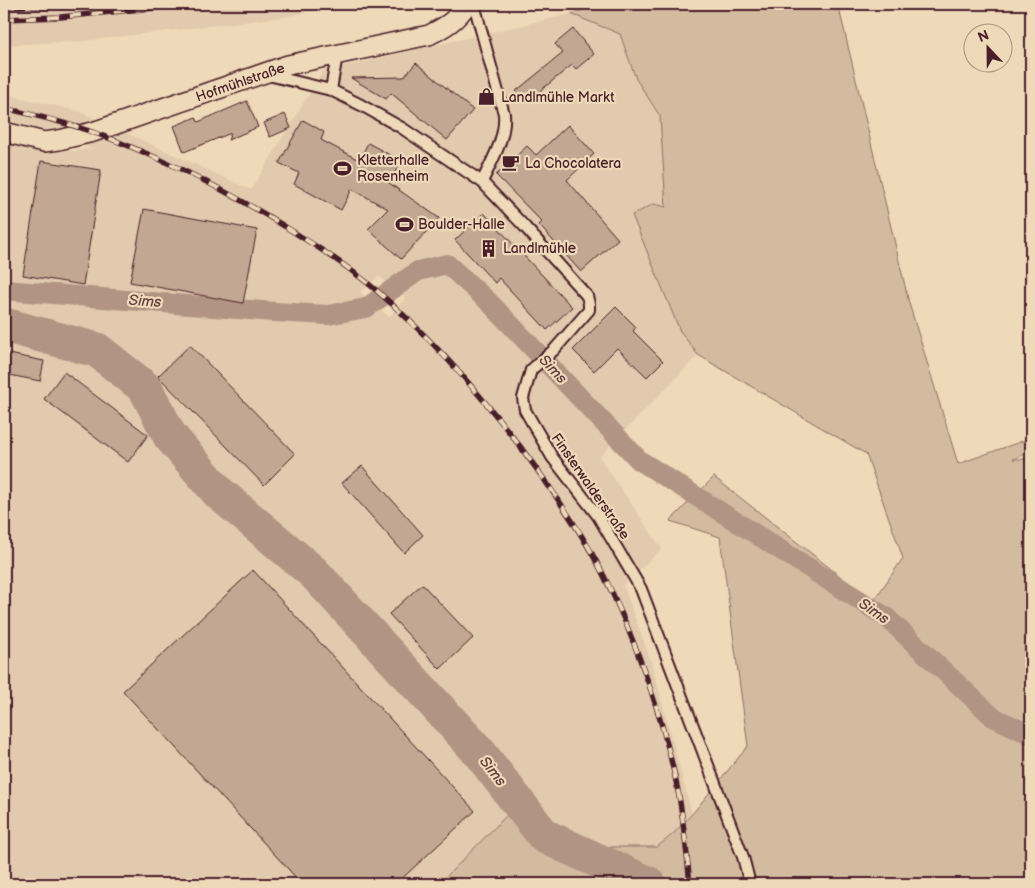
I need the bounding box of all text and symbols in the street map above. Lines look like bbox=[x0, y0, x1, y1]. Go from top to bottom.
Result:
north arrow bbox=[962, 22, 1012, 72]
text: N bbox=[975, 27, 991, 46]
street label: Hofmühlstraße bbox=[194, 59, 287, 106]
shop icon: Landlmühle Markt bbox=[477, 87, 497, 107]
place label: Landlmühle Markt bbox=[501, 89, 615, 106]
place label: Kletterhalle Rosenheim bbox=[357, 152, 429, 185]
cafe icon: La Chocolatera bbox=[501, 153, 521, 173]
place label: La Chocolatera bbox=[525, 155, 621, 172]
sports icon: Kletterhalle Rosenheim bbox=[333, 158, 353, 178]
sports icon: Boulder-Halle bbox=[394, 214, 414, 234]
place label: Boulder-Halle bbox=[418, 216, 505, 233]
building icon: Landlmühle bbox=[479, 238, 499, 258]
place label: Landlmühle bbox=[503, 240, 576, 257]
water label: Sims bbox=[128, 291, 163, 312]
water label: Sims bbox=[534, 351, 571, 388]
street label: Finsterwalderstraße bbox=[548, 430, 634, 542]
water label: Sims bbox=[855, 594, 893, 629]
water label: Sims bbox=[475, 752, 511, 791]

